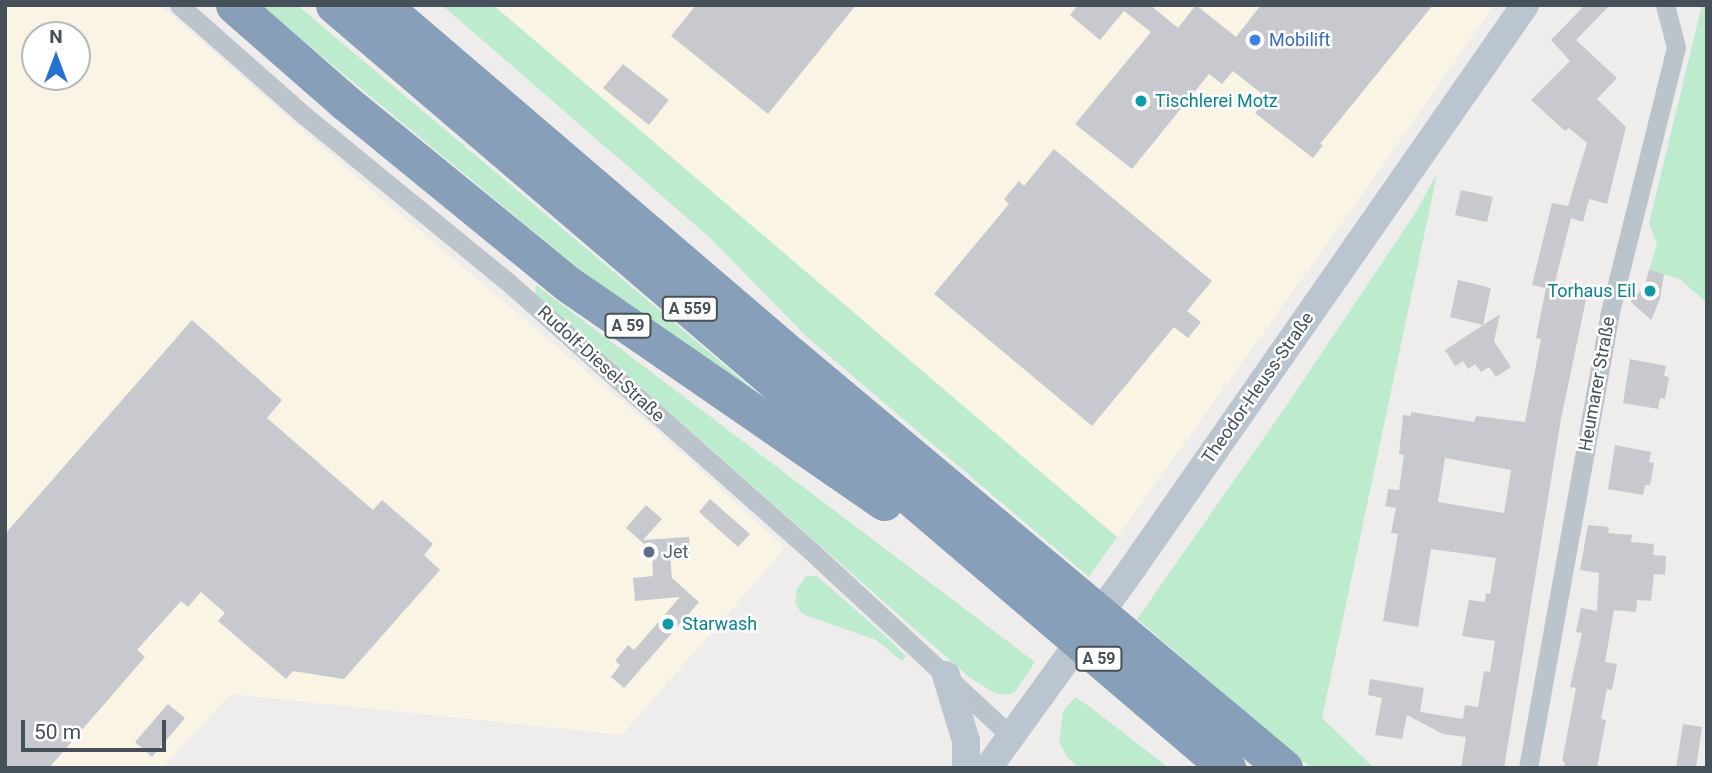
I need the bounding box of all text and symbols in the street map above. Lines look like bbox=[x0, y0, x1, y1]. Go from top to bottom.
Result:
north arrow bbox=[21, 21, 91, 91]
text: N bbox=[49, 25, 63, 48]
place label: Mobilift bbox=[1269, 29, 1330, 51]
marker: Mobilift bbox=[1247, 32, 1263, 48]
place label: Tischlerei Motz bbox=[1155, 90, 1278, 112]
marker: Tischlerei Motz bbox=[1133, 93, 1149, 109]
place label: Torhaus Eil bbox=[1547, 280, 1636, 302]
marker: Torhaus Eil bbox=[1642, 283, 1658, 299]
road number: A 559 bbox=[660, 296, 720, 322]
street label: Rudolf-Diesel-Straße bbox=[533, 301, 669, 427]
street label: Theodor-Heuss-Straße bbox=[1197, 308, 1319, 468]
road number: A 59 bbox=[604, 314, 652, 338]
street label: Heumarer Straße bbox=[1575, 315, 1619, 453]
place label: Jet bbox=[663, 541, 688, 563]
marker: Jet bbox=[641, 544, 657, 560]
place label: Starwash bbox=[682, 613, 757, 635]
marker: Starwash bbox=[660, 616, 676, 632]
road number: A 59 bbox=[1074, 646, 1124, 672]
scale bar bbox=[24, 706, 170, 750]
text: 50 m bbox=[34, 720, 81, 744]

